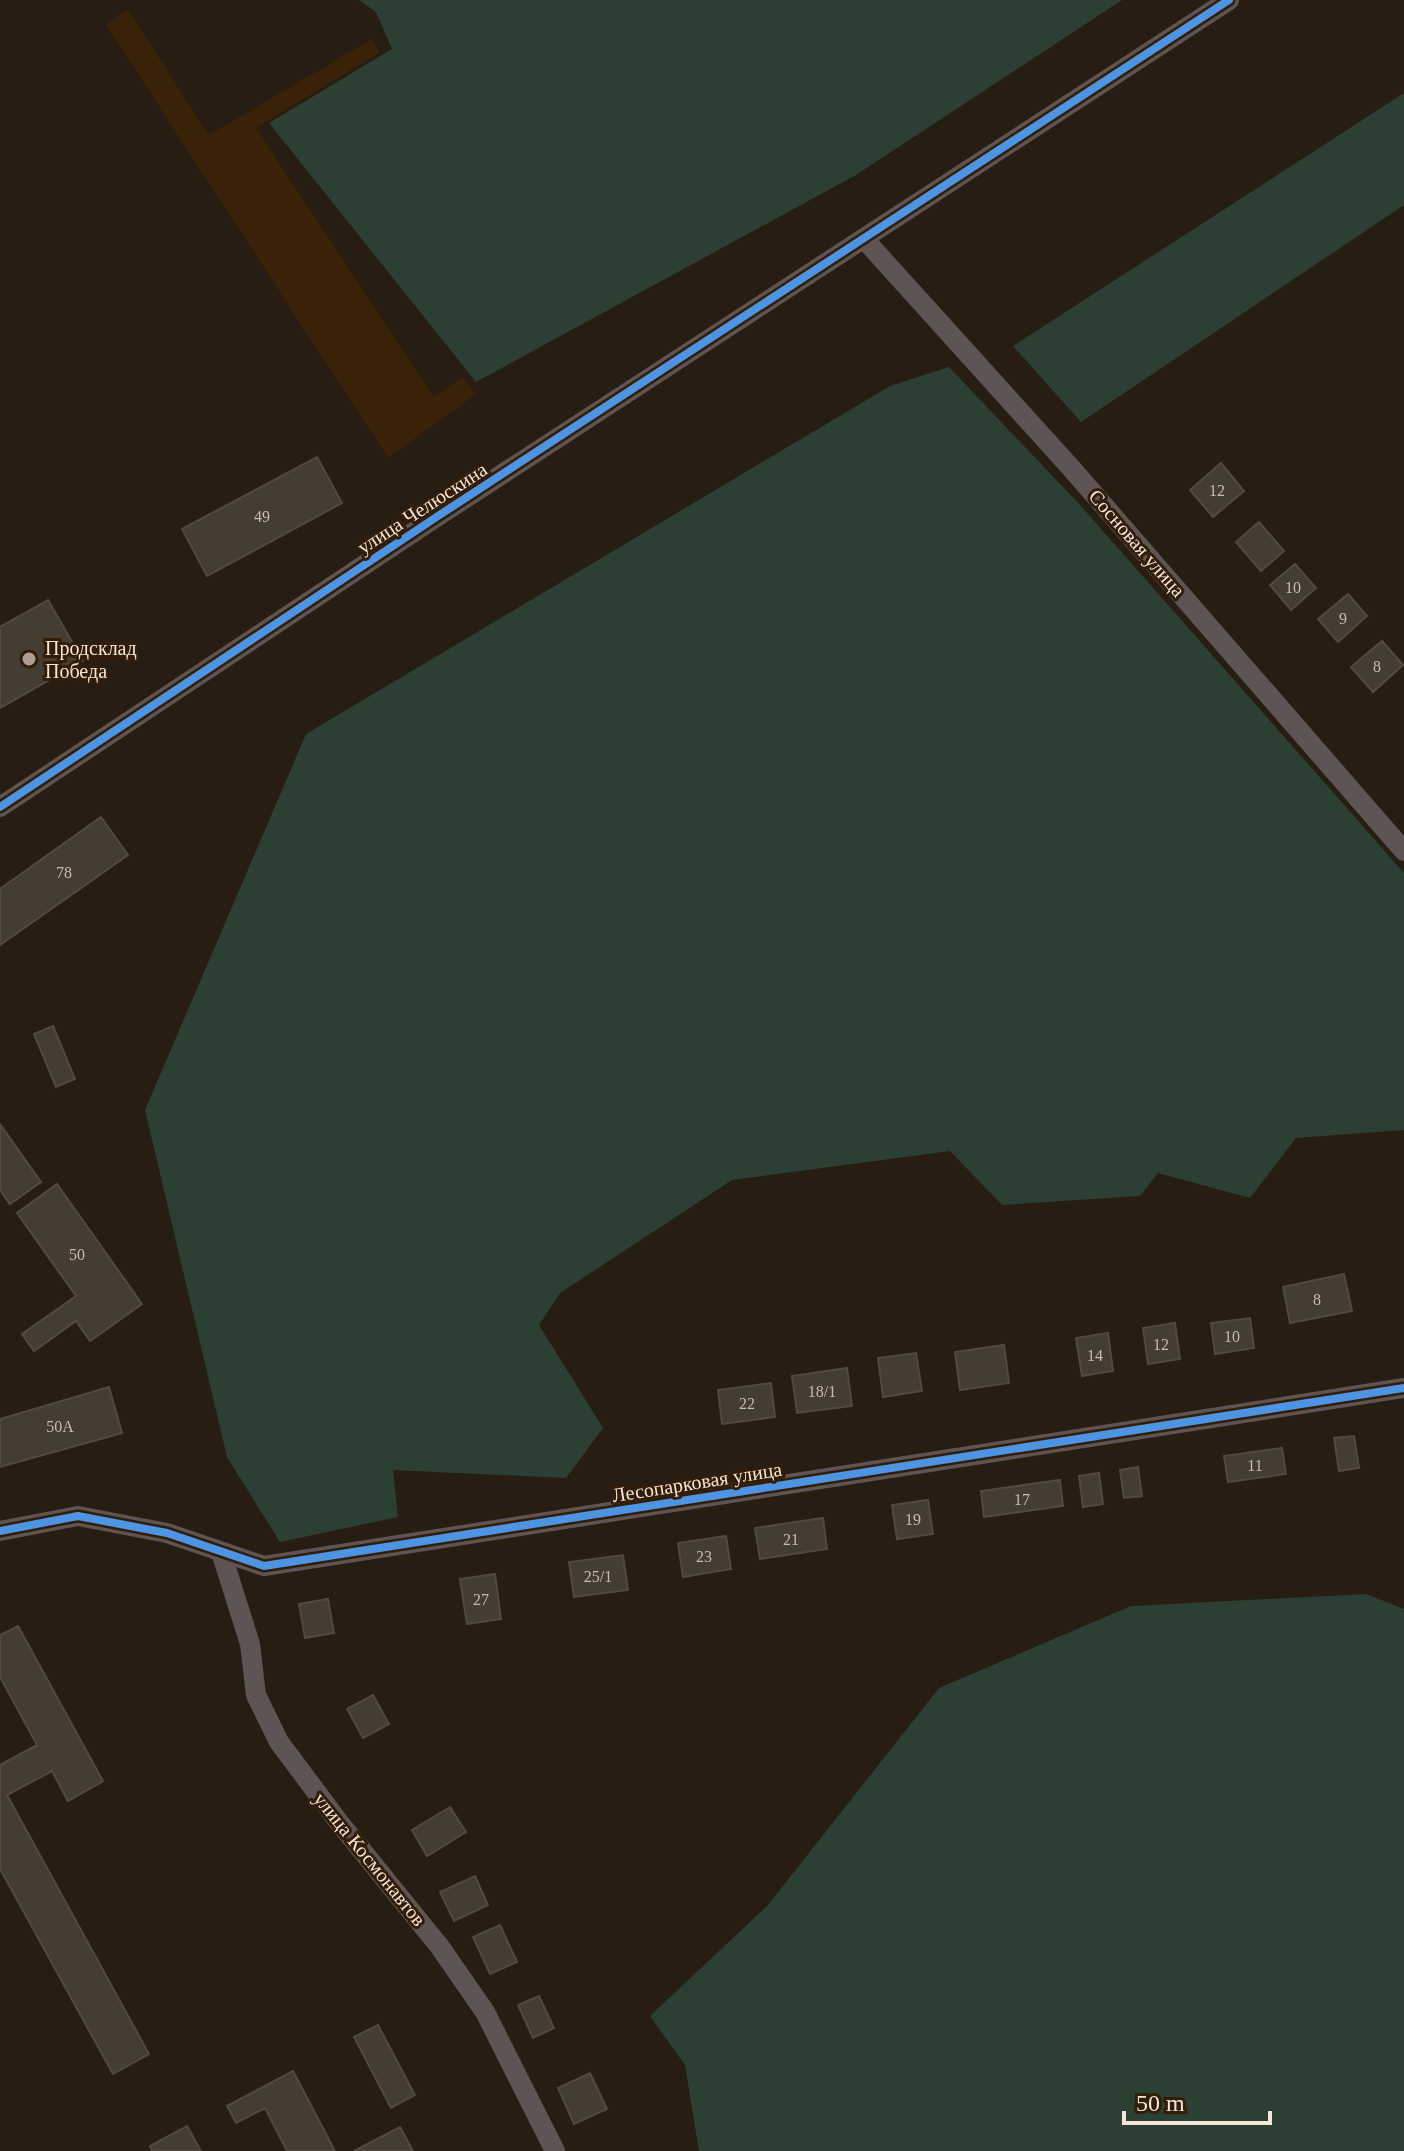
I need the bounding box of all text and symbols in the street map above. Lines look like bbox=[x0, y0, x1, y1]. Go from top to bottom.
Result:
street label: улица Челюскина bbox=[353, 458, 492, 559]
house number: 12 bbox=[1209, 482, 1225, 499]
street label: Сосновая улица bbox=[1084, 485, 1190, 602]
house number: 49 bbox=[254, 508, 270, 525]
house number: 10 bbox=[1285, 579, 1301, 596]
house number: 9 bbox=[1339, 610, 1347, 627]
place label: Продсклад Победа bbox=[45, 637, 137, 683]
marker: Продсклад Победа bbox=[20, 650, 38, 668]
house number: 8 bbox=[1373, 658, 1381, 675]
house number: 78 bbox=[56, 864, 72, 881]
house number: 50 bbox=[69, 1246, 85, 1263]
house number: 8 bbox=[1313, 1291, 1321, 1308]
house number: 10 bbox=[1224, 1328, 1240, 1345]
house number: 12 bbox=[1153, 1336, 1169, 1353]
house number: 14 bbox=[1087, 1347, 1103, 1364]
house number: 18/1 bbox=[808, 1383, 836, 1400]
house number: 22 bbox=[739, 1395, 755, 1412]
house number: 50А bbox=[46, 1418, 74, 1435]
house number: 11 bbox=[1247, 1457, 1263, 1474]
street label: Лесопарковая улица bbox=[611, 1458, 784, 1507]
house number: 17 bbox=[1014, 1491, 1030, 1508]
house number: 19 bbox=[905, 1511, 921, 1528]
house number: 21 bbox=[783, 1531, 799, 1548]
house number: 23 bbox=[696, 1548, 712, 1565]
house number: 25/1 bbox=[584, 1568, 612, 1585]
house number: 27 bbox=[473, 1591, 489, 1608]
street label: улица Космонавтов bbox=[309, 1788, 431, 1931]
scale bar bbox=[1124, 2075, 1270, 2125]
text: 50 m bbox=[1136, 2090, 1185, 2116]

